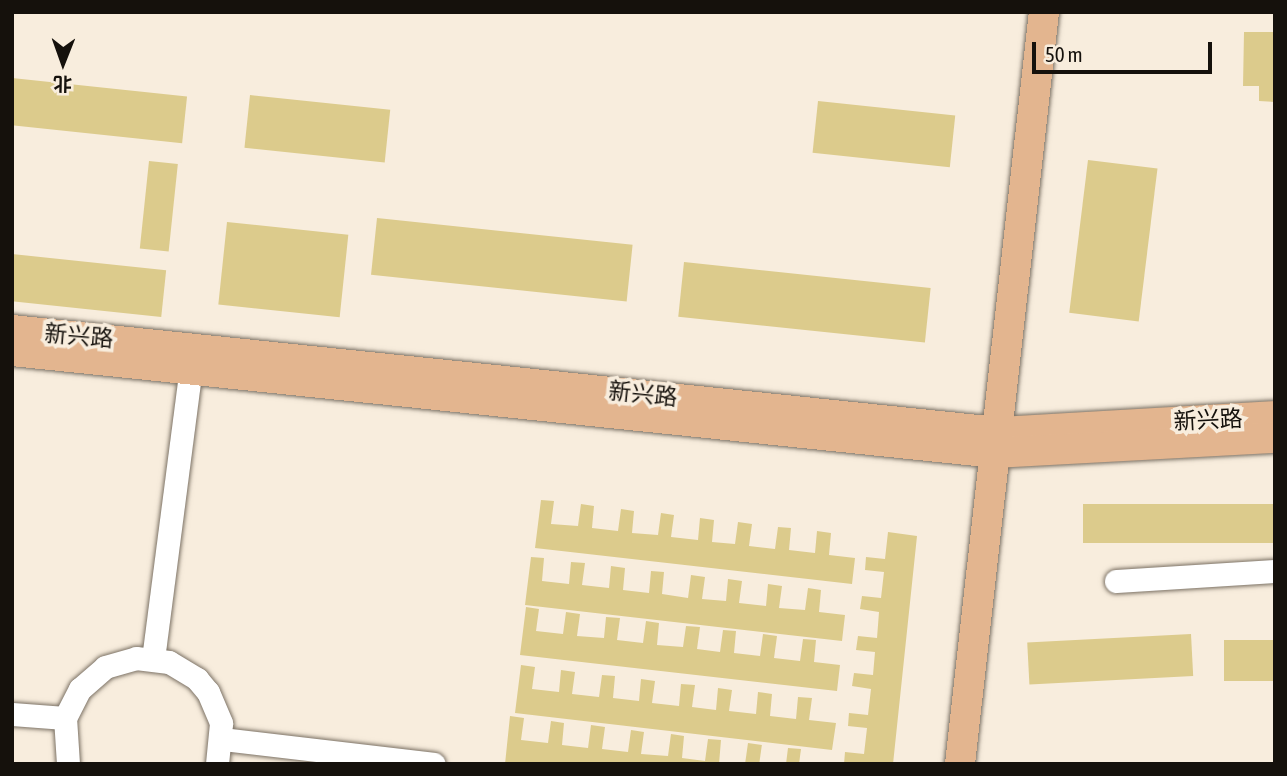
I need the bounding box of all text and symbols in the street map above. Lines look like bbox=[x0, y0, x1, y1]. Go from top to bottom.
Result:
north arrow bbox=[28, 28, 98, 98]
scale bar bbox=[1035, 28, 1215, 72]
text: 50 m bbox=[1045, 42, 1083, 66]
text: 北 bbox=[53, 73, 72, 95]
street label: 新兴路 bbox=[43, 319, 115, 353]
street label: 新兴路 bbox=[607, 377, 679, 411]
street label: 新兴路 bbox=[1173, 404, 1243, 436]

